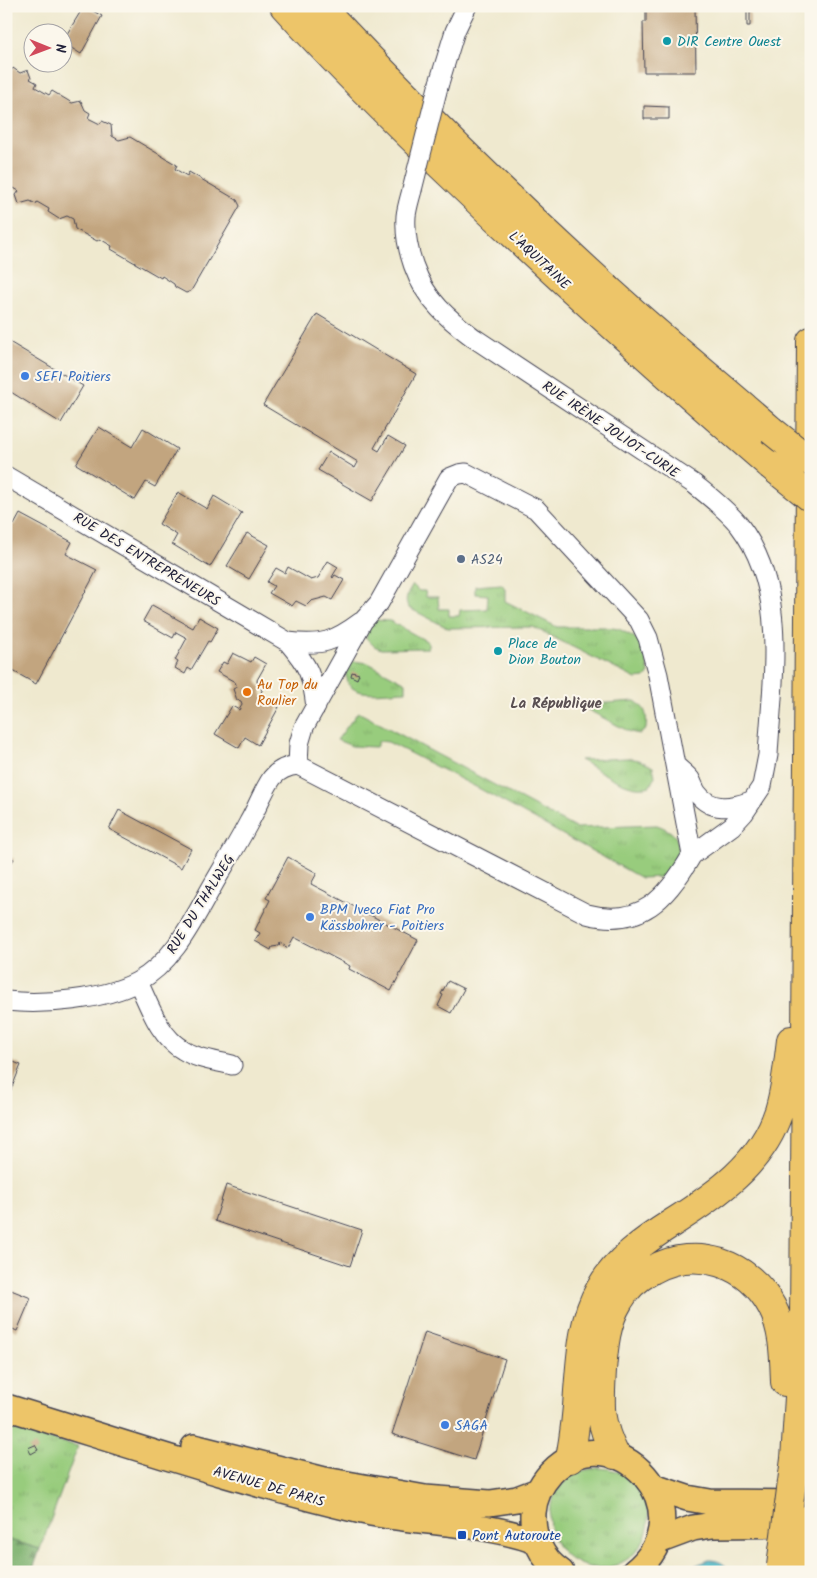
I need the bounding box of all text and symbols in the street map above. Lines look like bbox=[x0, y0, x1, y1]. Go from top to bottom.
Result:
north arrow bbox=[22, 22, 72, 72]
place label: DIR Centre Ouest bbox=[677, 31, 782, 53]
marker: DIR Centre Ouest bbox=[661, 35, 673, 47]
text: N bbox=[49, 44, 71, 53]
street label: L'AQUITAINE bbox=[503, 226, 576, 296]
place label: SEFI Poitiers bbox=[35, 366, 111, 388]
marker: SEFI Poitiers bbox=[19, 370, 31, 382]
street label: RUE IRÈNE JOLIOT-CURIE bbox=[537, 376, 684, 485]
street label: RUE DES ENTREPRENEURS bbox=[69, 507, 225, 613]
place label: AS24 bbox=[471, 549, 503, 571]
marker: AS24 bbox=[455, 553, 467, 565]
place label: Place de Dion Bouton bbox=[508, 633, 581, 671]
marker: Place de Dion Bouton bbox=[492, 645, 504, 657]
place label: Au Top du Roulier bbox=[257, 674, 318, 712]
marker: Au Top du Roulier bbox=[241, 686, 253, 698]
district label: La République bbox=[510, 692, 602, 716]
street label: RUE DU THALWEG bbox=[161, 850, 240, 959]
place label: BPM Iveco Fiat Pro Kässbohrer - Poitiers bbox=[320, 899, 444, 937]
marker: BPM Iveco Fiat Pro Kässbohrer - Poitiers bbox=[304, 911, 316, 923]
place label: SAGA bbox=[455, 1415, 488, 1437]
marker: SAGA bbox=[439, 1419, 451, 1431]
street label: AVENUE DE PARIS bbox=[211, 1461, 327, 1513]
place label: Pont Autoroute bbox=[472, 1525, 562, 1547]
marker: Pont Autoroute bbox=[456, 1529, 468, 1541]

